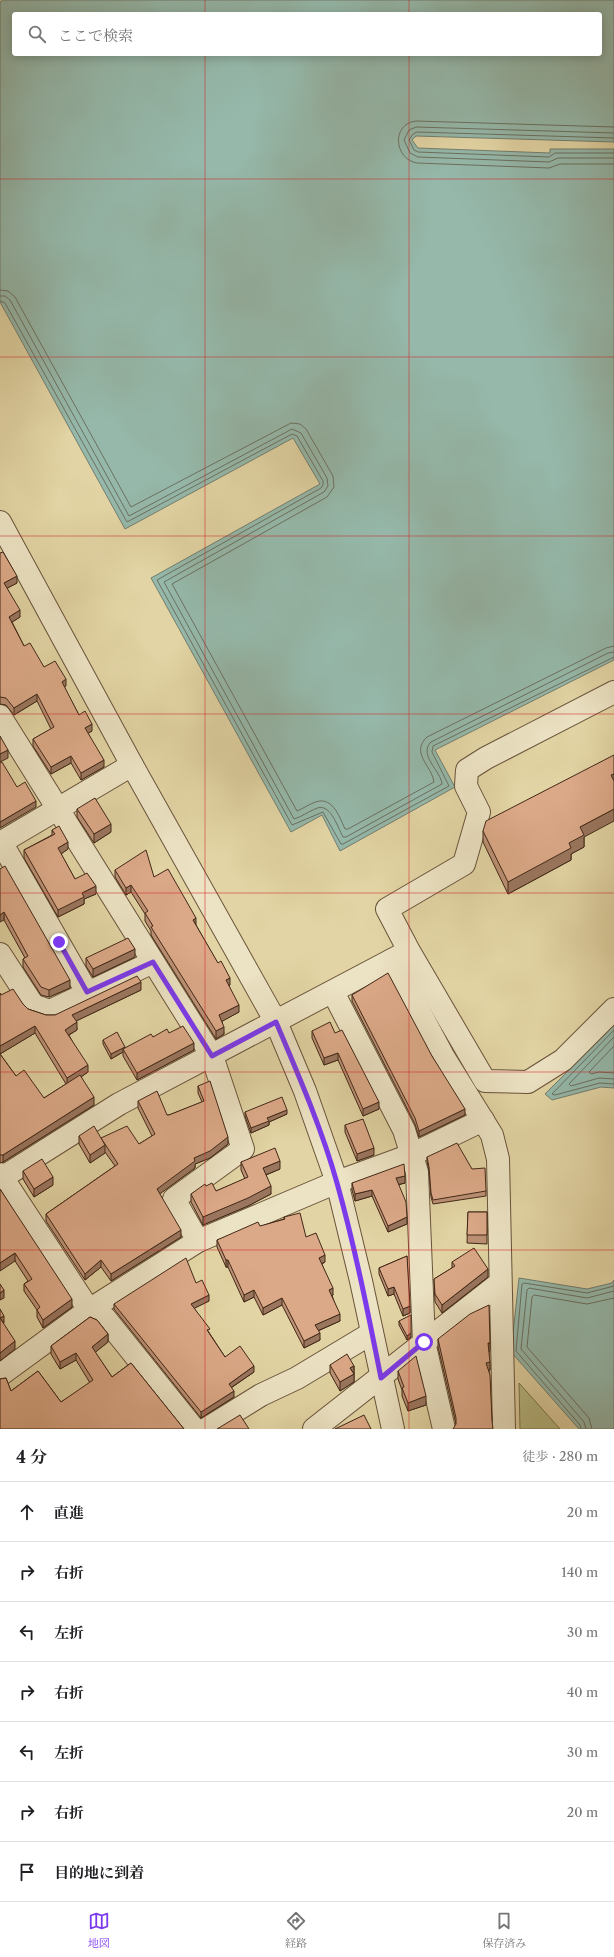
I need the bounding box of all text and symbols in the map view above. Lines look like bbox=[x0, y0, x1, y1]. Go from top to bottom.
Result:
search box bbox=[12, 12, 602, 56]
icon: search bbox=[26, 23, 48, 45]
text: ここで検索 bbox=[58, 26, 133, 45]
route end bbox=[50, 933, 68, 951]
route start bbox=[415, 1333, 433, 1351]
text: 4 分 bbox=[16, 1447, 47, 1467]
text: 徒歩 · 280 m bbox=[522, 1448, 598, 1464]
icon: ahead bbox=[16, 1501, 38, 1523]
text: 直進 bbox=[54, 1503, 84, 1522]
text: 20 m bbox=[567, 1504, 598, 1520]
icon: right bbox=[16, 1561, 38, 1583]
text: 右折 bbox=[54, 1563, 84, 1582]
text: 140 m bbox=[561, 1564, 598, 1580]
icon: left bbox=[16, 1621, 38, 1643]
text: 左折 bbox=[54, 1623, 84, 1642]
text: 30 m bbox=[567, 1624, 598, 1640]
icon: right bbox=[16, 1681, 38, 1703]
text: 右折 bbox=[54, 1683, 84, 1702]
text: 40 m bbox=[567, 1684, 598, 1700]
icon: left bbox=[16, 1741, 38, 1763]
text: 左折 bbox=[54, 1743, 84, 1762]
text: 30 m bbox=[567, 1744, 598, 1760]
icon: right bbox=[16, 1801, 38, 1823]
text: 右折 bbox=[54, 1803, 84, 1822]
text: 20 m bbox=[567, 1804, 598, 1820]
icon: arrive bbox=[16, 1861, 38, 1883]
text: 目的地に到着 bbox=[54, 1863, 144, 1882]
tab: 地図 bbox=[88, 1910, 110, 1950]
tab: 経路 bbox=[285, 1910, 307, 1950]
tab: 保存済み bbox=[482, 1910, 526, 1950]

